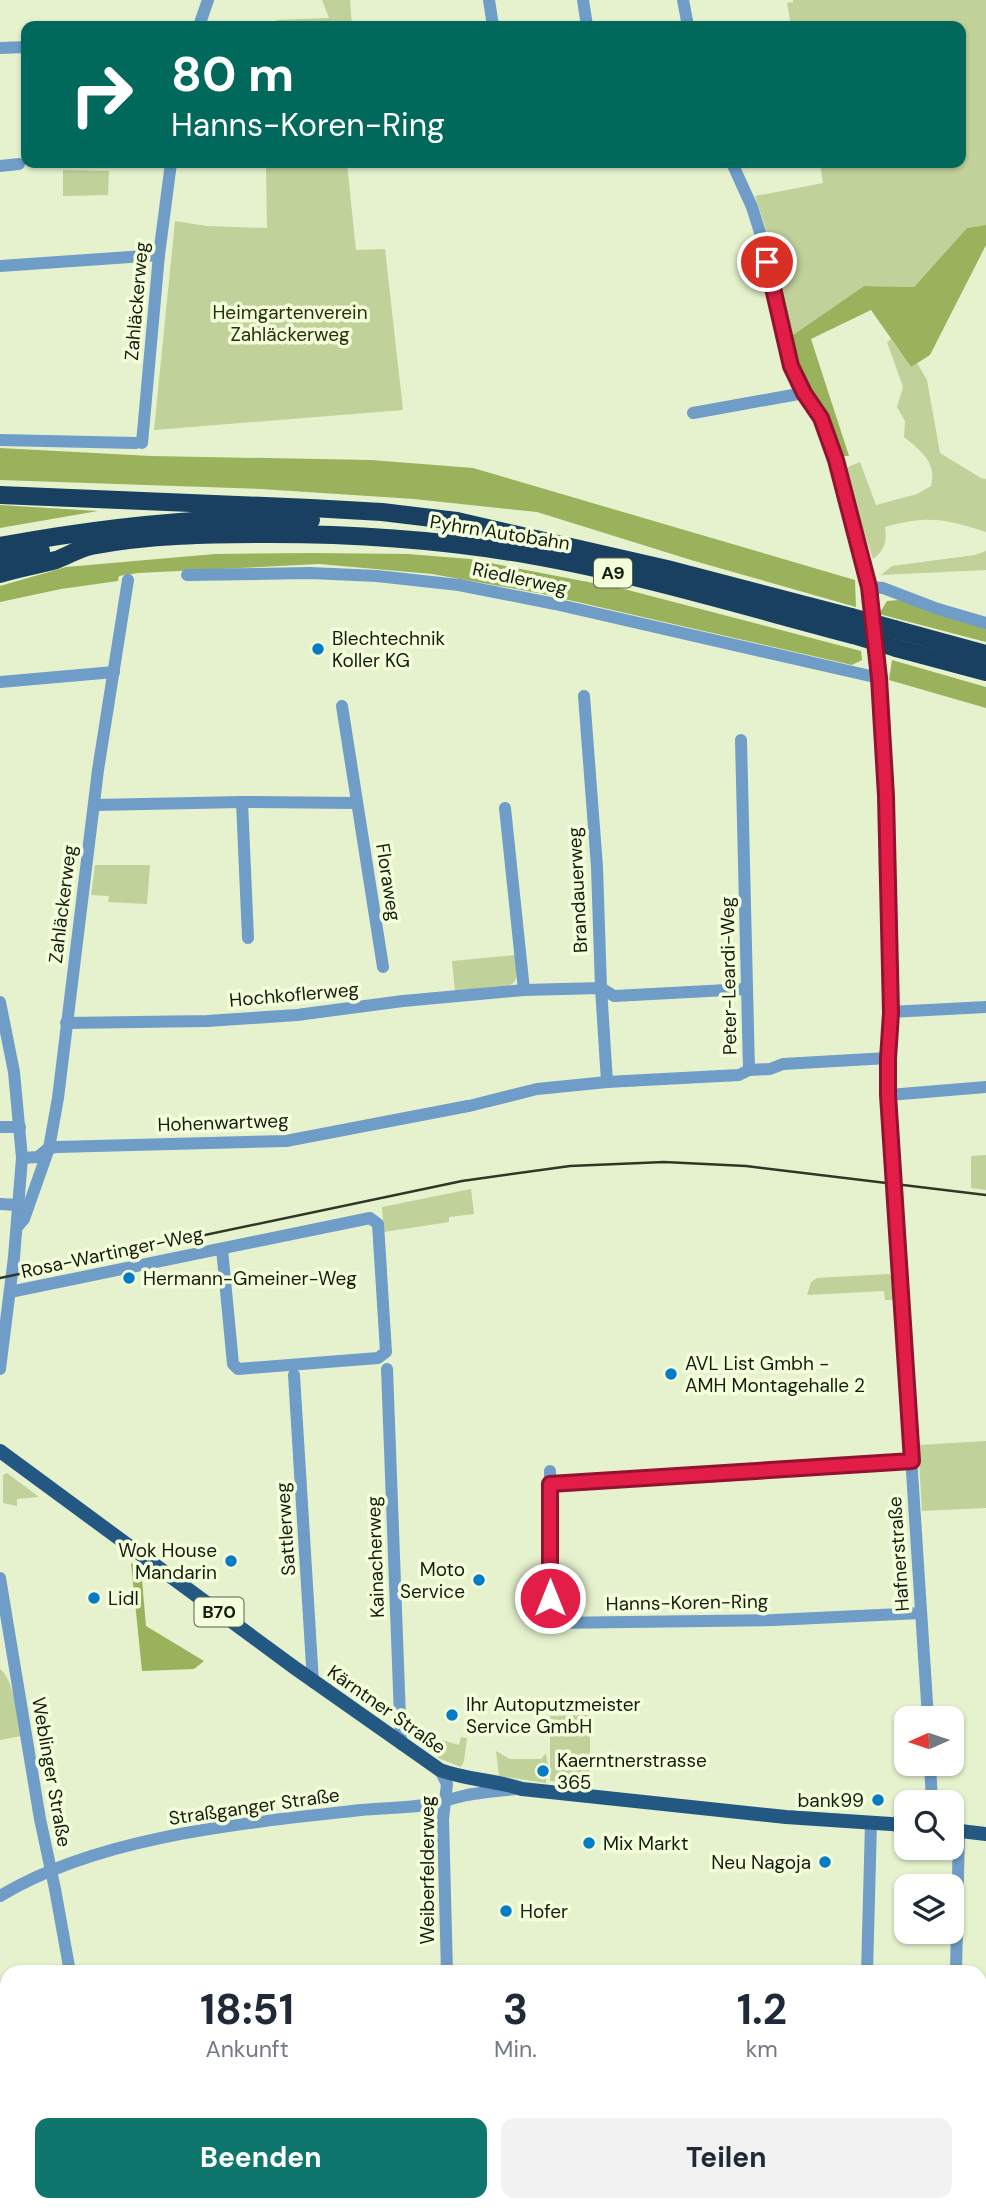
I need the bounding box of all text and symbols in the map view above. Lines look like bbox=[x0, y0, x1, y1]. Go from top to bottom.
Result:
text: 80 m bbox=[171, 42, 294, 106]
icon: right bbox=[56, 49, 147, 140]
text: Hanns-Koren-Ring bbox=[171, 104, 445, 146]
pin bbox=[737, 232, 797, 292]
street label: Zahläckerweg bbox=[119, 240, 154, 361]
icon: arrive bbox=[748, 243, 786, 281]
park label: Heimgartenverein Zahläckerweg bbox=[212, 300, 368, 347]
street label: Pyhrn Autobahn bbox=[428, 509, 572, 556]
street label: Riedlerweg bbox=[470, 556, 570, 601]
road number: A9 bbox=[594, 558, 632, 588]
place label: Blechtechnik Koller KG bbox=[332, 626, 446, 673]
marker: Blechtechnik Koller KG bbox=[310, 641, 326, 657]
street label: Brandauerweg bbox=[562, 826, 593, 954]
street label: Floraweg bbox=[370, 841, 407, 923]
street label: Zahläckerweg bbox=[43, 843, 82, 965]
street label: Peter-Leardi-Weg bbox=[715, 896, 742, 1055]
street label: Hochkoflerweg bbox=[228, 976, 360, 1013]
street label: Hohenwartweg bbox=[157, 1108, 289, 1137]
street label: Rosa-Wartinger-Weg bbox=[19, 1221, 206, 1284]
place label: Hermann-Gmeiner-Weg bbox=[143, 1266, 357, 1291]
marker: Hermann-Gmeiner-Weg bbox=[121, 1270, 137, 1286]
place label: AVL List Gmbh - AMH Montagehalle 2 bbox=[685, 1351, 865, 1398]
marker: AVL List Gmbh - AMH Montagehalle 2 bbox=[663, 1366, 679, 1382]
street label: Sattlerweg bbox=[270, 1481, 301, 1576]
street label: Kainacherweg bbox=[361, 1495, 390, 1618]
street label: Hafnerstraße bbox=[882, 1495, 915, 1612]
place label: Wok House Mandarin bbox=[118, 1538, 217, 1585]
marker: Wok House Mandarin bbox=[223, 1553, 239, 1569]
place label: Moto Service bbox=[400, 1557, 465, 1604]
position arrow bbox=[513, 1561, 587, 1635]
marker: Moto Service bbox=[471, 1572, 487, 1588]
place label: Lidl bbox=[108, 1586, 139, 1611]
street label: Hanns-Koren-Ring bbox=[605, 1589, 769, 1616]
marker: Lidl bbox=[86, 1590, 102, 1606]
road number: B70 bbox=[194, 1597, 244, 1626]
street label: Kärntner Straße bbox=[323, 1659, 451, 1760]
place label: Ihr Autoputzmeister Service GmbH bbox=[466, 1692, 641, 1739]
street label: Weblinger Straße bbox=[26, 1695, 77, 1849]
north arrow bbox=[894, 1706, 964, 1776]
map controls bbox=[894, 1706, 964, 1944]
marker: Ihr Autoputzmeister Service GmbH bbox=[444, 1707, 460, 1723]
place label: Kaerntnerstrasse 365 bbox=[557, 1748, 707, 1795]
marker: Kaerntnerstrasse 365 bbox=[535, 1763, 551, 1779]
street label: Straßganger Straße bbox=[167, 1782, 341, 1831]
place label: bank99 bbox=[797, 1788, 864, 1813]
button: search bbox=[894, 1790, 964, 1860]
marker: bank99 bbox=[870, 1792, 886, 1808]
street label: Weiberfelderweg bbox=[415, 1795, 440, 1944]
place label: Mix Markt bbox=[603, 1831, 688, 1856]
marker: Mix Markt bbox=[581, 1835, 597, 1851]
place label: Neu Nagoja bbox=[711, 1850, 811, 1875]
marker: Neu Nagoja bbox=[817, 1854, 833, 1870]
button: layers bbox=[894, 1874, 964, 1944]
place label: Hofer bbox=[520, 1899, 568, 1924]
marker: Hofer bbox=[498, 1903, 514, 1919]
text: 18:51 bbox=[200, 1982, 294, 2037]
text: 3 bbox=[503, 1982, 528, 2037]
text: 1.2 bbox=[737, 1982, 787, 2037]
text: Ankunft bbox=[205, 2034, 289, 2064]
text: Min. bbox=[494, 2034, 537, 2064]
text: km bbox=[746, 2034, 778, 2064]
button: Beenden bbox=[35, 2118, 487, 2198]
button: Teilen bbox=[501, 2118, 952, 2198]

